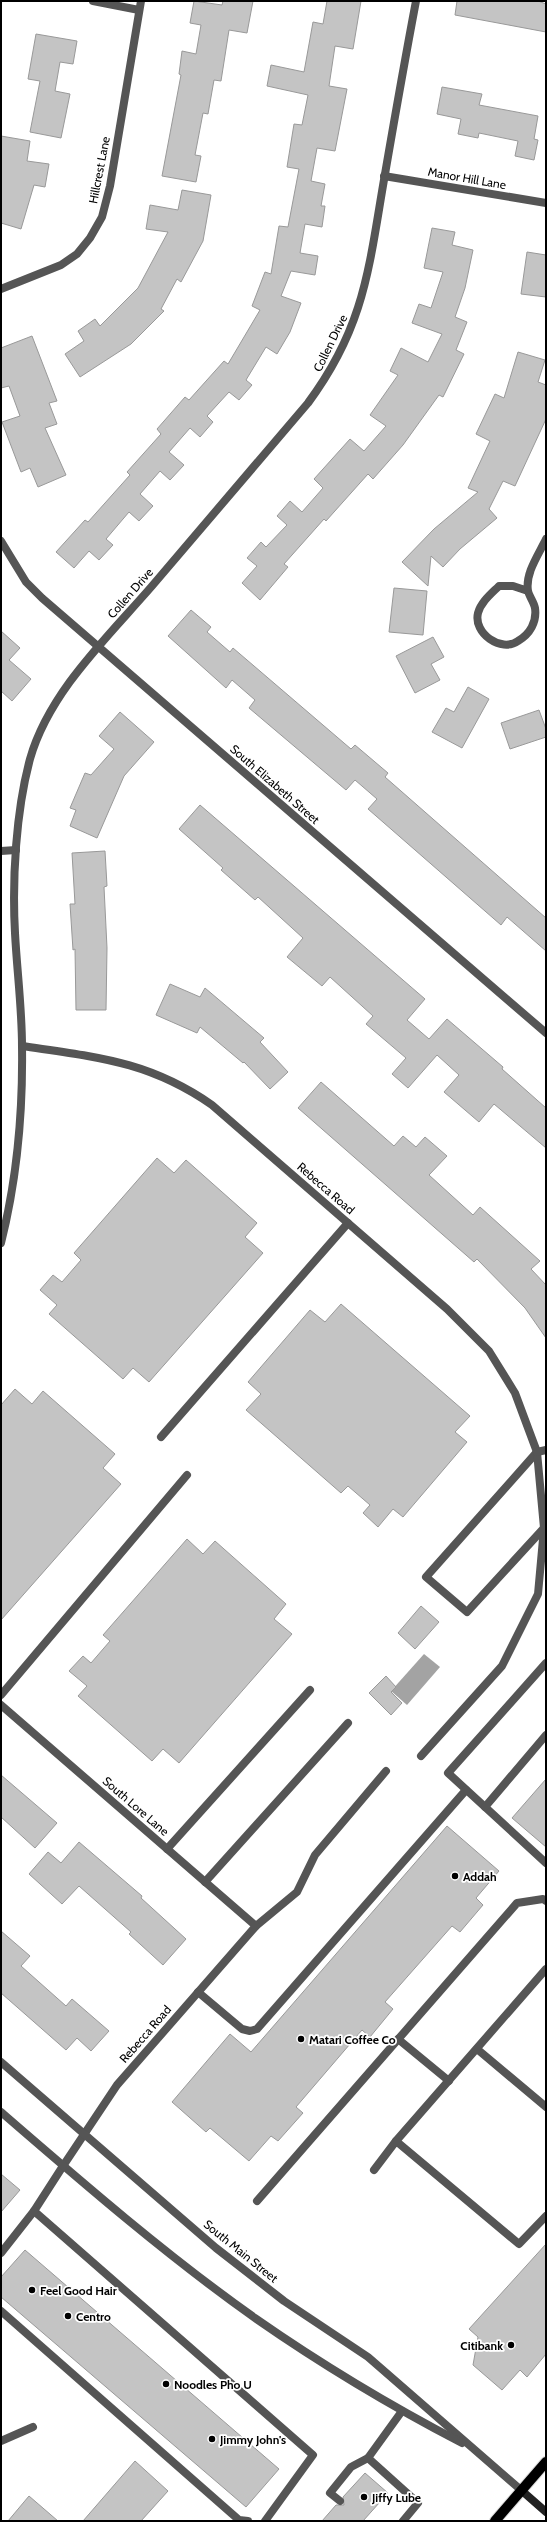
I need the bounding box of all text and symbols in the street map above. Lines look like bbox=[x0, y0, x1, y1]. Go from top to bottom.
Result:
street label: Hillcrest Lane bbox=[85, 135, 113, 205]
street label: Manor Hill Lane bbox=[427, 164, 507, 192]
street label: Collen Drive bbox=[310, 312, 350, 374]
street label: Collen Drive bbox=[104, 565, 156, 621]
street label: South Elizabeth Street bbox=[227, 741, 323, 827]
street label: Rebecca Road bbox=[294, 1159, 358, 1217]
street label: South Lore Lane bbox=[100, 1773, 172, 1839]
place label: Addah bbox=[463, 1869, 497, 1884]
marker: Addah bbox=[450, 1871, 460, 1881]
street label: Rebecca Road bbox=[116, 2002, 174, 2066]
place label: Matari Coffee Co bbox=[309, 2032, 396, 2047]
marker: Matari Coffee Co bbox=[296, 2034, 306, 2044]
street label: South Main Street bbox=[201, 2216, 281, 2286]
place label: Feel Good Hair bbox=[40, 2283, 117, 2298]
marker: Feel Good Hair bbox=[27, 2285, 37, 2295]
place label: Centro bbox=[76, 2309, 111, 2324]
marker: Centro bbox=[63, 2311, 73, 2321]
place label: Citibank bbox=[460, 2338, 503, 2353]
marker: Citibank bbox=[506, 2340, 516, 2350]
place label: Noodles Pho U bbox=[174, 2377, 252, 2392]
marker: Noodles Pho U bbox=[161, 2379, 171, 2389]
place label: Jimmy John's bbox=[219, 2432, 286, 2447]
marker: Jimmy John's bbox=[207, 2434, 217, 2444]
place label: Jiffy Lube bbox=[371, 2490, 421, 2505]
marker: Jiffy Lube bbox=[359, 2492, 369, 2502]

